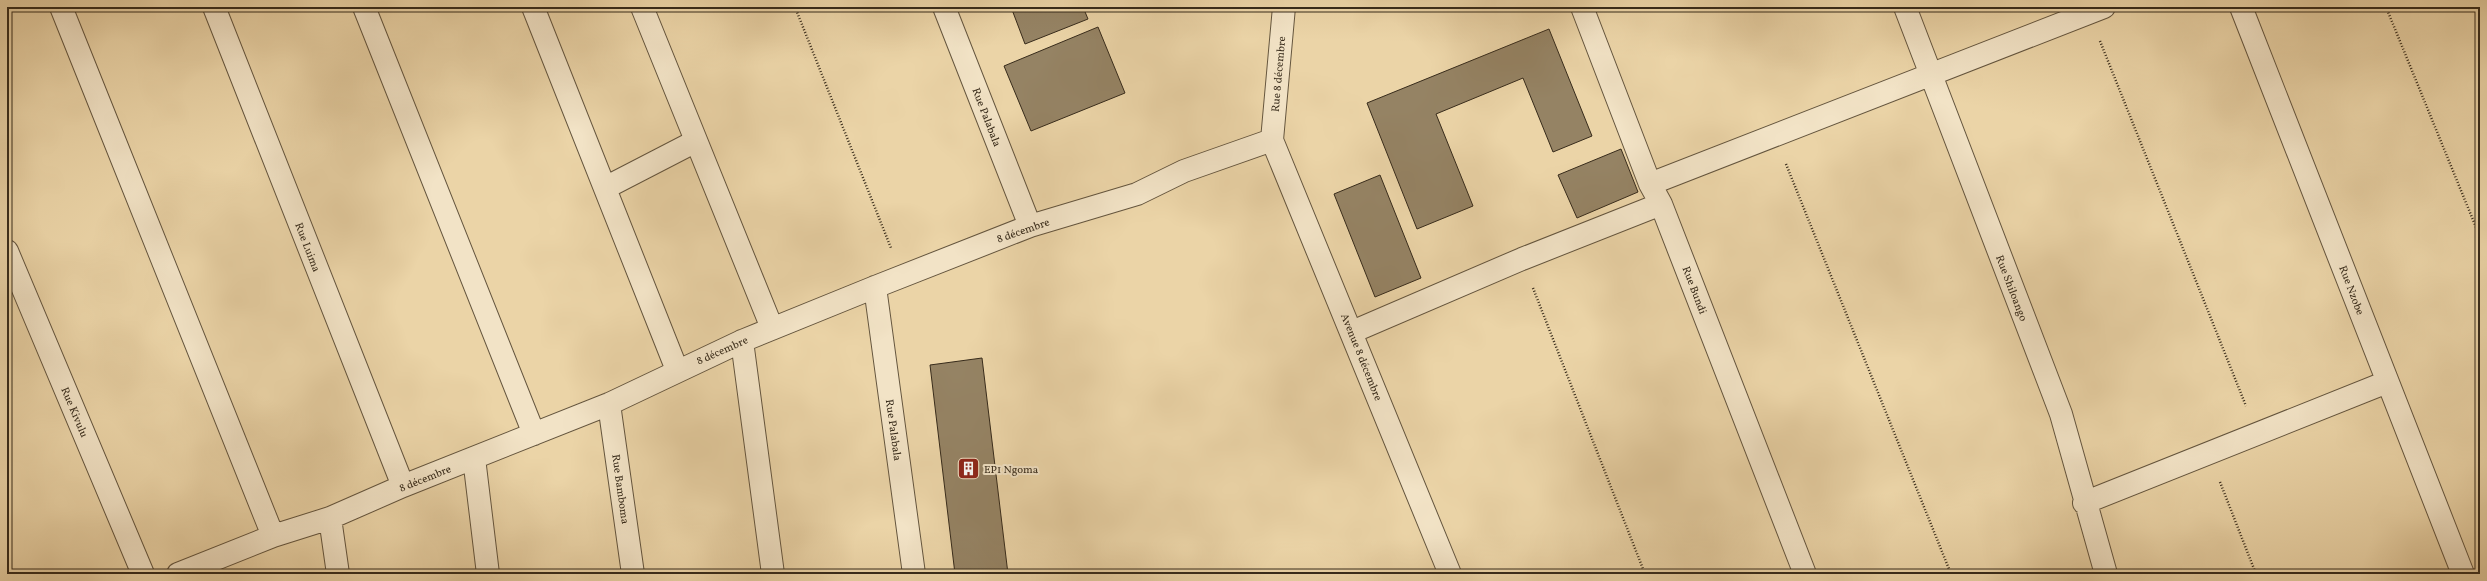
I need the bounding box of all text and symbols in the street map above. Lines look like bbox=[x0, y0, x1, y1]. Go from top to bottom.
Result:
street label: Rue 8 décembre bbox=[1269, 36, 1290, 113]
street label: Rue Palabala bbox=[967, 86, 1004, 150]
street label: 8 décembre bbox=[995, 215, 1052, 247]
street label: Rue Luima bbox=[290, 221, 323, 275]
street label: Rue Shiloango bbox=[1991, 253, 2030, 324]
street label: Rue Bundi bbox=[1678, 264, 1710, 317]
street label: Rue Nzobe bbox=[2334, 264, 2367, 317]
street label: Avenue 8 décembre bbox=[1336, 312, 1385, 404]
street label: 8 décembre bbox=[694, 333, 751, 369]
street label: Rue Kivulu bbox=[56, 385, 91, 440]
street label: Rue Palabala bbox=[881, 398, 904, 462]
street label: Rue Bamboma bbox=[607, 453, 632, 526]
building icon: EP1 Ngoma bbox=[956, 456, 982, 482]
street label: 8 décembre bbox=[397, 462, 454, 497]
place label: EP1 Ngoma bbox=[984, 463, 1039, 478]

